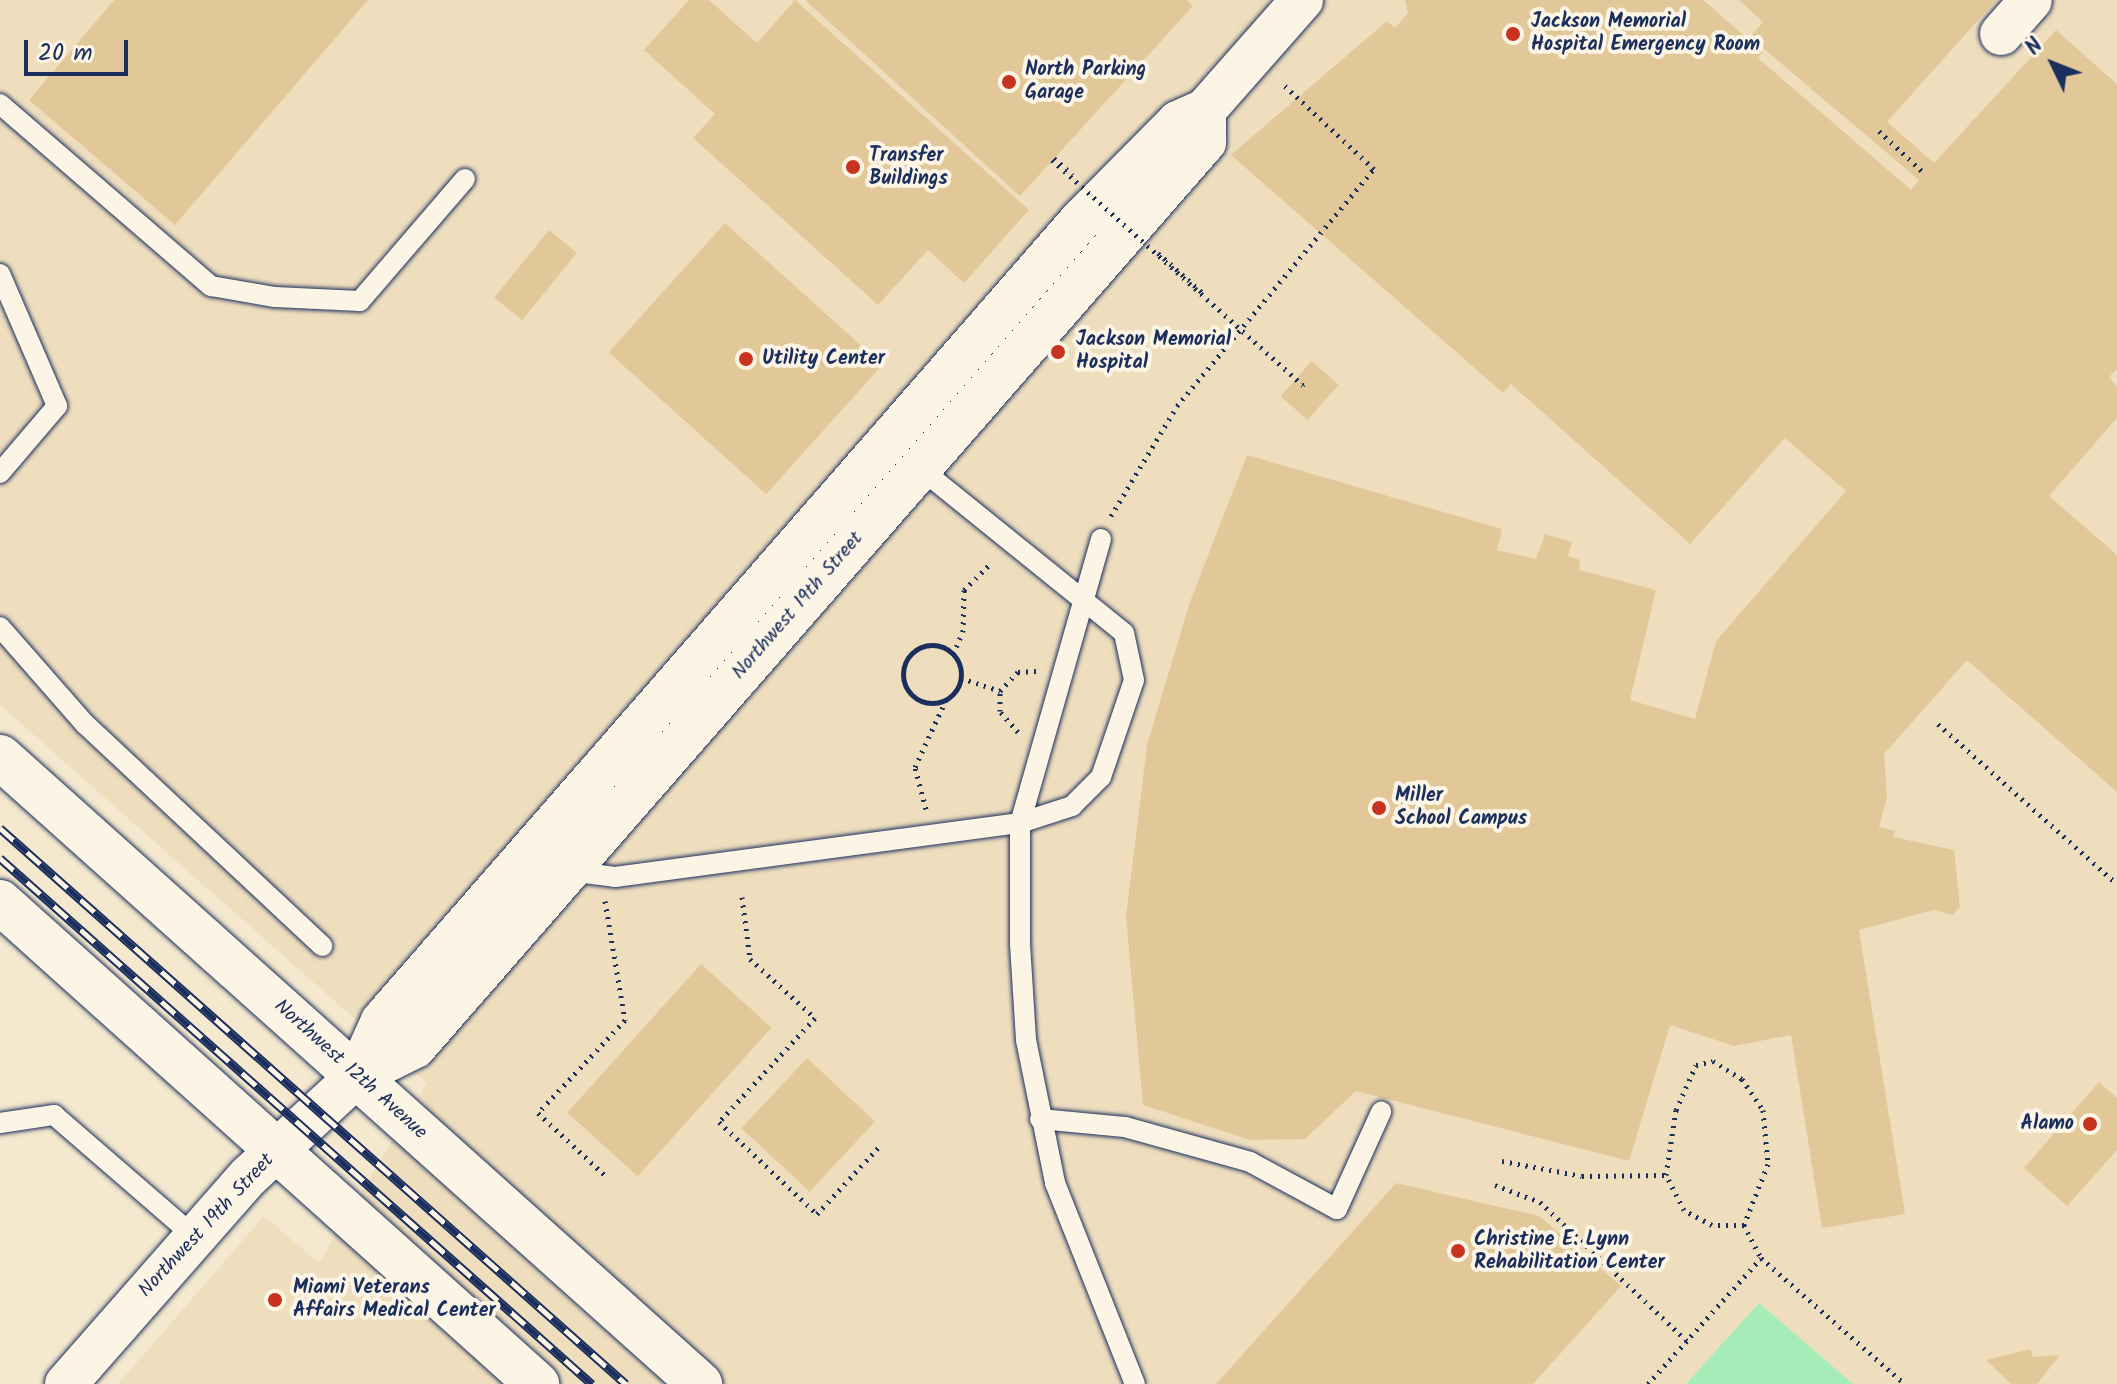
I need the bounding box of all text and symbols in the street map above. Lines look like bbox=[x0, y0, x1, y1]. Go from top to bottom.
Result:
place label: Jackson Memorial Hospital Emergency Room bbox=[1531, 10, 1760, 57]
marker: Jackson Memorial Hospital Emergency Room bbox=[1502, 23, 1524, 45]
scale bar bbox=[28, 24, 132, 74]
north arrow bbox=[2013, 24, 2093, 104]
text: N bbox=[2018, 30, 2053, 64]
text: 20 m bbox=[38, 34, 93, 73]
place label: North Parking Garage bbox=[1025, 58, 1146, 105]
marker: North Parking Garage bbox=[1000, 73, 1018, 91]
place label: Transfer Buildings bbox=[869, 144, 948, 191]
marker: Transfer Buildings bbox=[844, 158, 862, 176]
place label: Jackson Memorial Hospital bbox=[1076, 328, 1231, 375]
marker: Jackson Memorial Hospital bbox=[1047, 341, 1069, 363]
place label: Utility Center bbox=[762, 347, 885, 371]
marker: Utility Center bbox=[737, 350, 755, 368]
street label: Northwest 19th Street bbox=[727, 527, 869, 685]
place label: Miller School Campus bbox=[1395, 784, 1527, 831]
marker: Miller School Campus bbox=[1370, 799, 1388, 817]
street label: Northwest 12th Avenue bbox=[269, 995, 431, 1145]
place label: Alamo bbox=[2020, 1112, 2074, 1136]
marker: Alamo bbox=[2081, 1115, 2099, 1133]
street label: Northwest 19th Street bbox=[134, 1149, 280, 1303]
place label: Christine E. Lynn Rehabilitation Center bbox=[1474, 1228, 1665, 1275]
marker: Christine E. Lynn Rehabilitation Center bbox=[1449, 1242, 1467, 1260]
place label: Miami Veterans Affairs Medical Center bbox=[293, 1276, 496, 1323]
marker: Miami Veterans Affairs Medical Center bbox=[264, 1289, 286, 1311]

